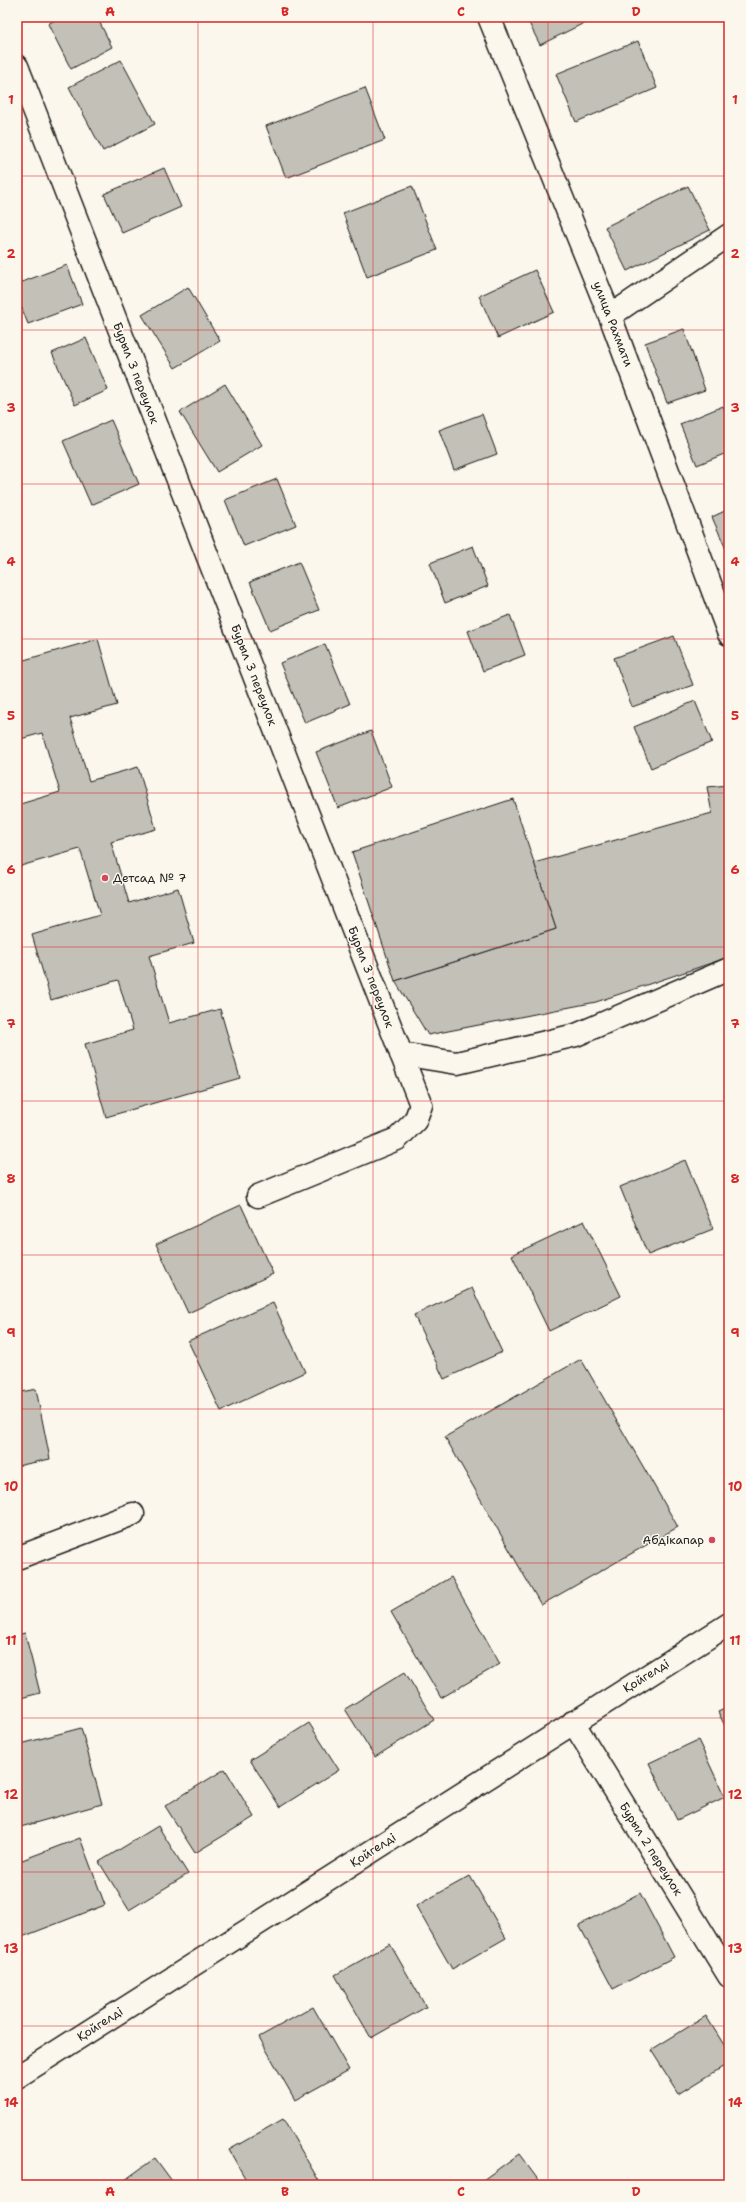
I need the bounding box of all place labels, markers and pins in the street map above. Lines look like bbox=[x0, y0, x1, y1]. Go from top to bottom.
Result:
place label: Детсад № 7 bbox=[113, 870, 186, 886]
marker: Детсад № 7 bbox=[100, 873, 110, 883]
place label: Абдiкапар bbox=[643, 1532, 704, 1548]
marker: Абдiкапар bbox=[707, 1535, 717, 1545]

